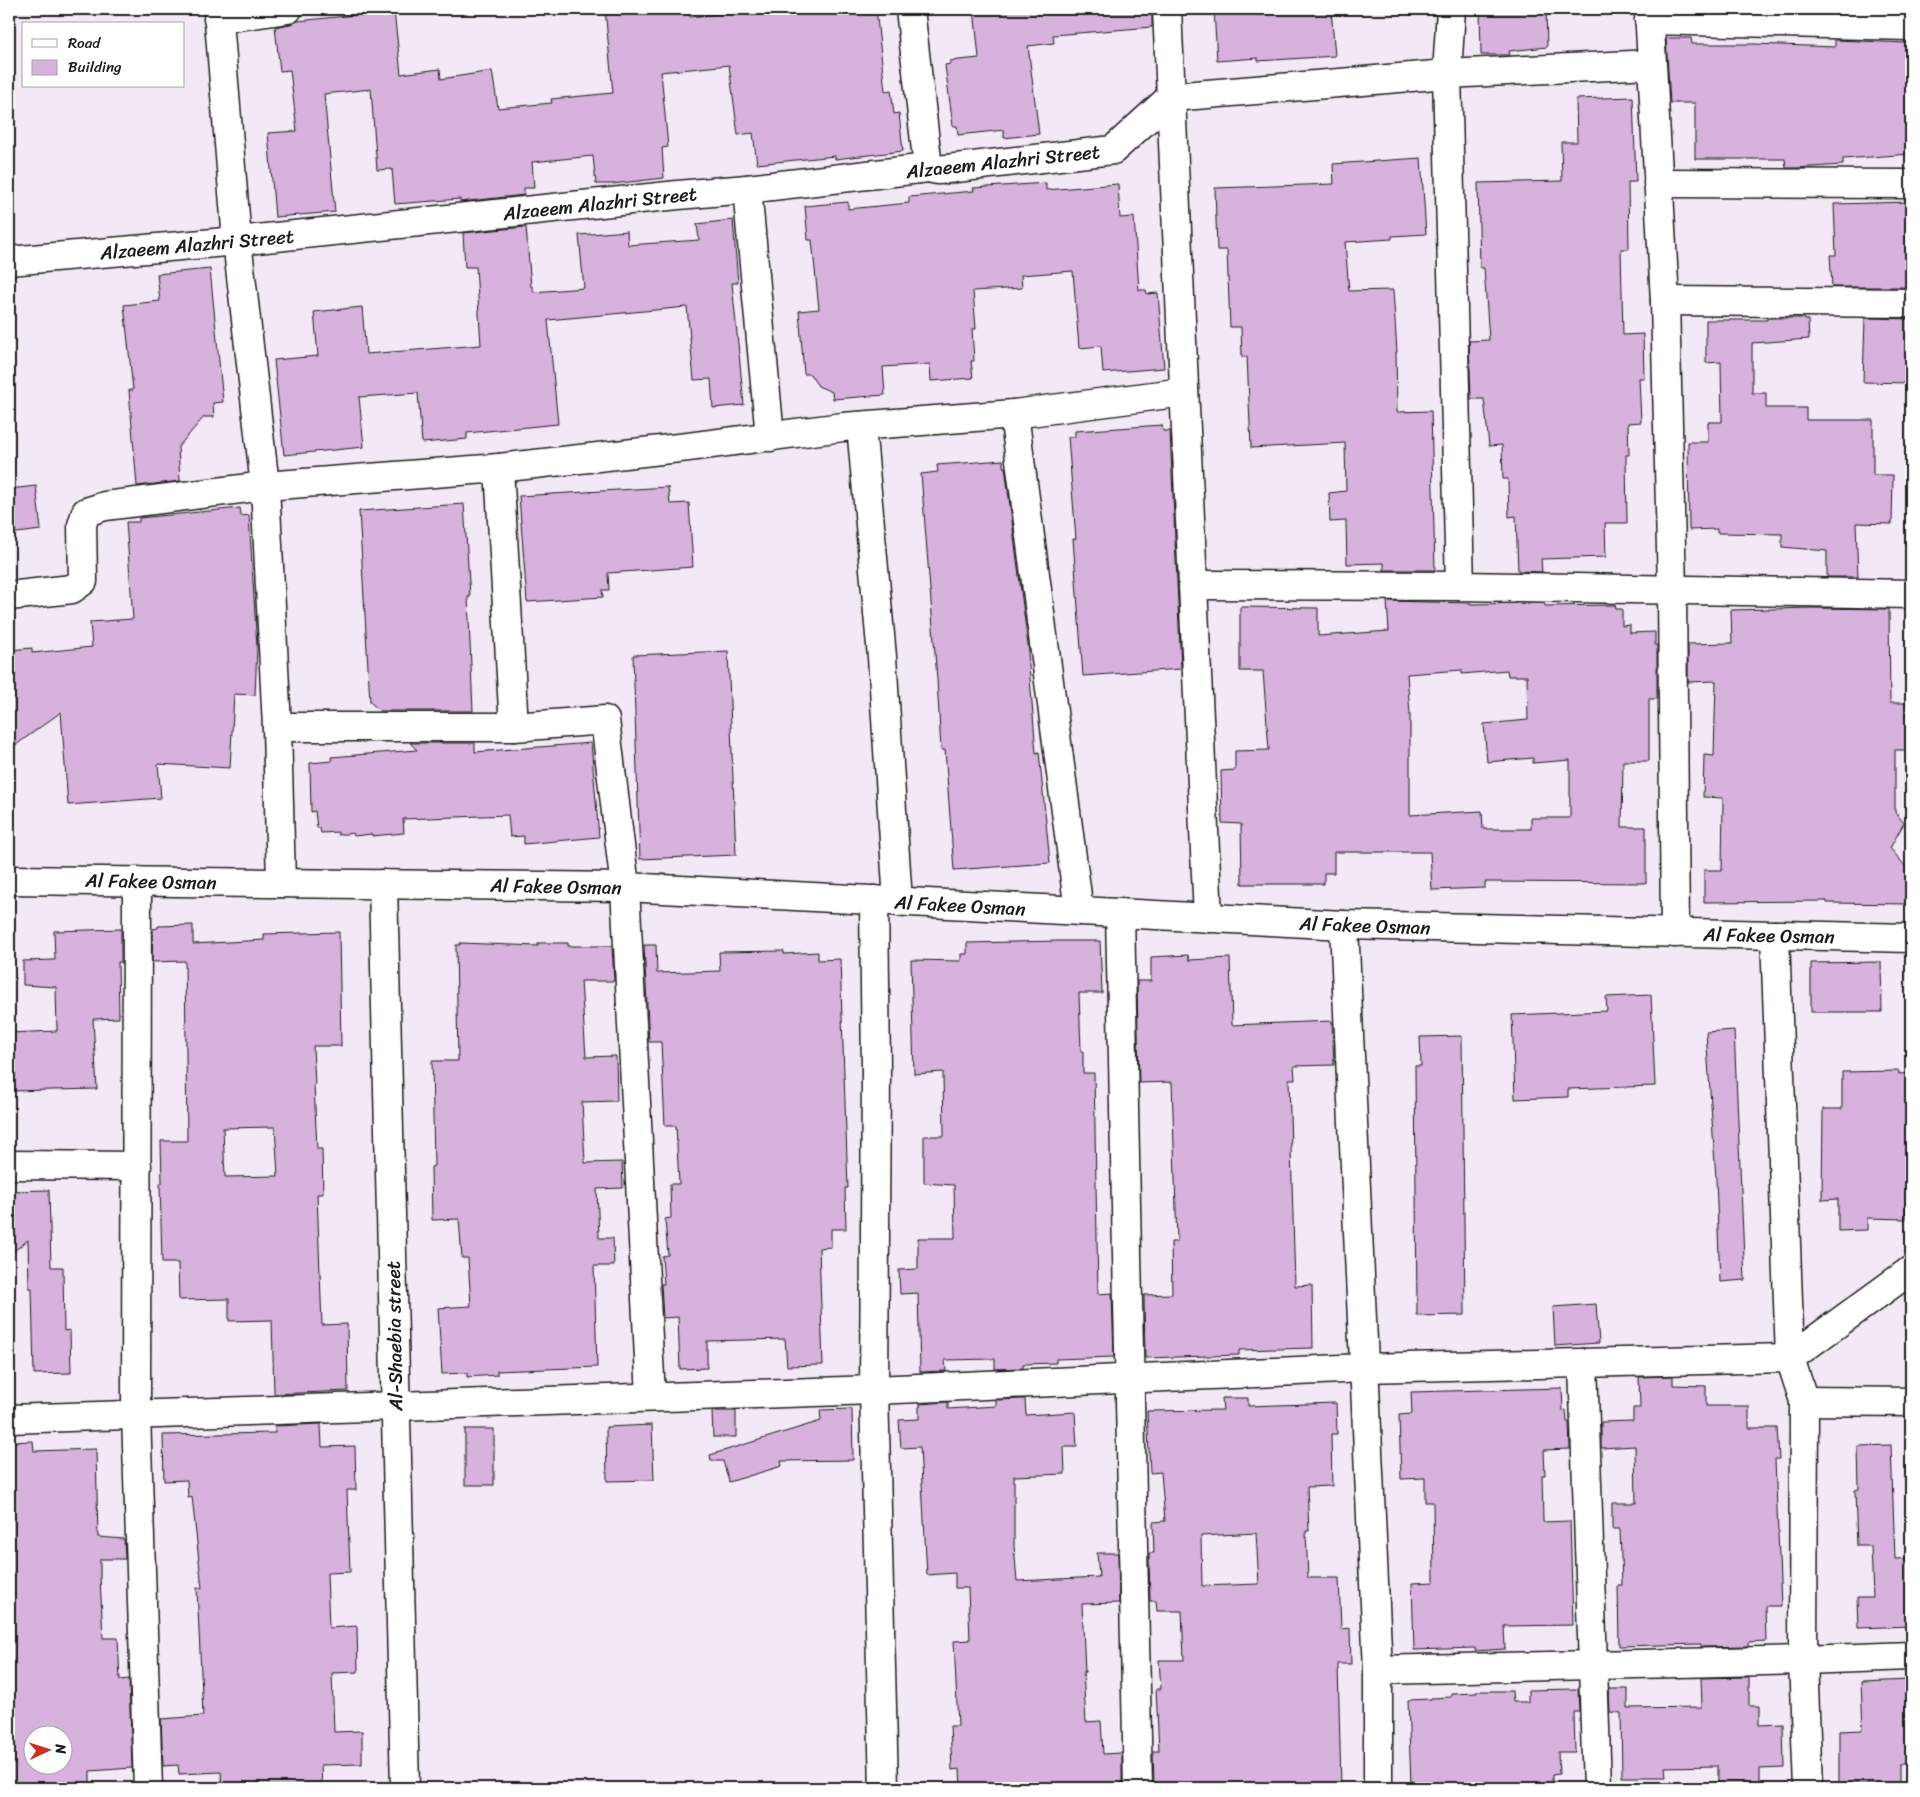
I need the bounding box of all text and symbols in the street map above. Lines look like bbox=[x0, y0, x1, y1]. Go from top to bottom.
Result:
legend bbox=[22, 22, 185, 88]
text: Road bbox=[68, 30, 101, 56]
text: Building bbox=[68, 54, 122, 80]
street label: Alzaeem Alazhri Street bbox=[904, 135, 1102, 188]
street label: Alzaeem Alazhri Street bbox=[501, 177, 699, 230]
street label: Alzaeem Alazhri Street bbox=[98, 220, 295, 269]
street label: Al Fakee Osman bbox=[84, 864, 217, 899]
street label: Al Fakee Osman bbox=[489, 869, 622, 904]
street label: Al Fakee Osman bbox=[893, 886, 1026, 925]
street label: Al Fakee Osman bbox=[1298, 907, 1431, 944]
street label: Al Fakee Osman bbox=[1702, 918, 1835, 953]
street label: Al-Shaebia street bbox=[377, 1261, 412, 1412]
north arrow bbox=[22, 1724, 72, 1774]
text: N bbox=[48, 1742, 73, 1755]

